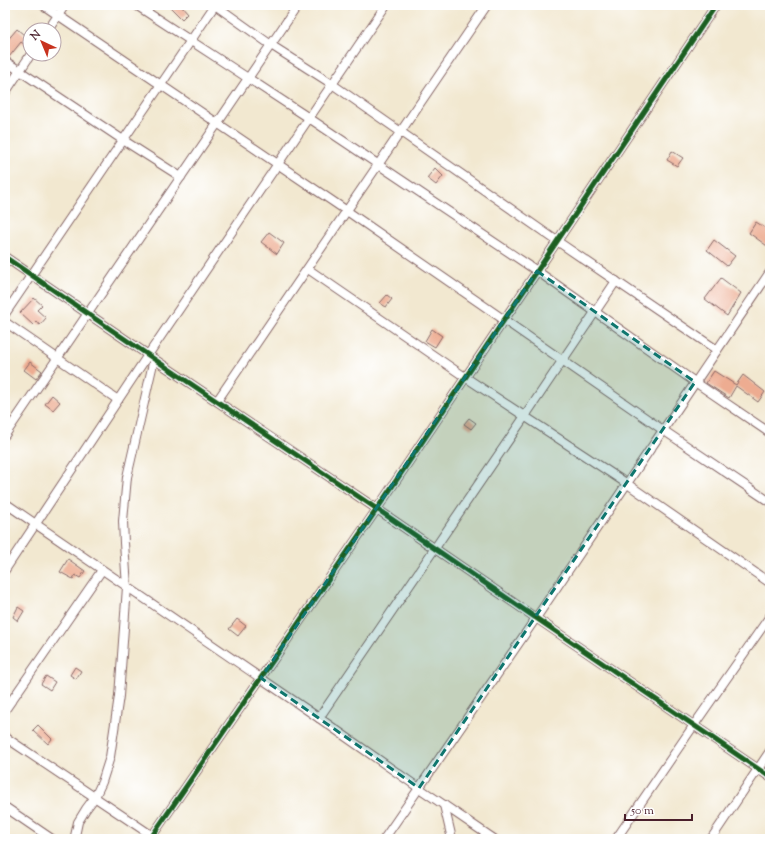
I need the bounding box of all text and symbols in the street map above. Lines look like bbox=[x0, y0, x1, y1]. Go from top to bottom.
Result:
north arrow bbox=[22, 22, 62, 62]
text: N bbox=[26, 27, 45, 45]
scale bar bbox=[625, 796, 692, 822]
text: 50 m bbox=[630, 802, 654, 820]

